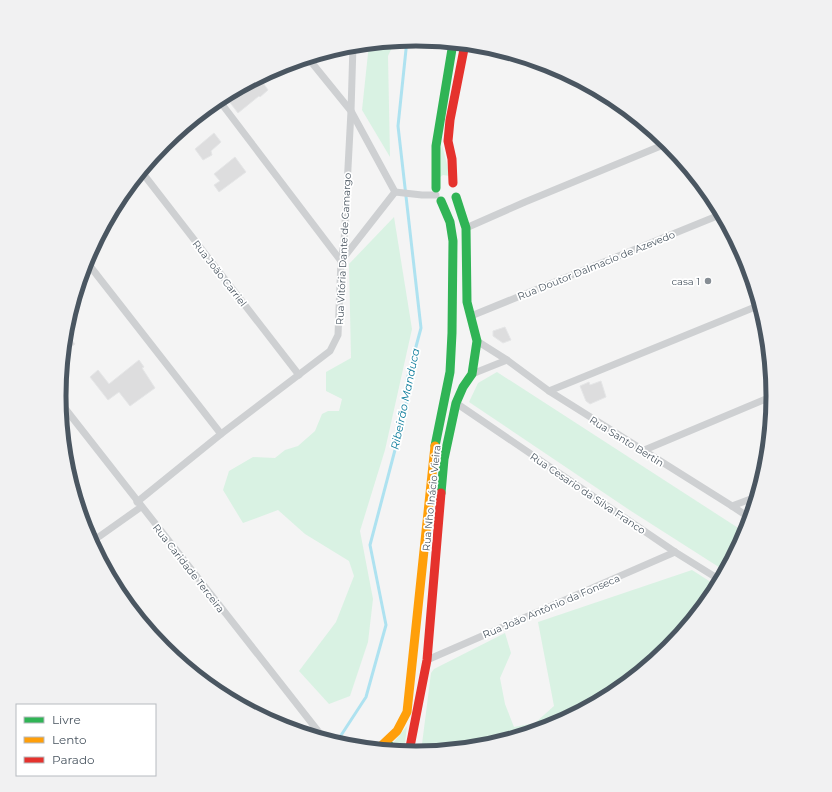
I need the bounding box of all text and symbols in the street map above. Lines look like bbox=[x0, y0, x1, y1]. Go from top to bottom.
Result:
street label: Rua Vitória Dante de Camargo bbox=[333, 173, 354, 326]
street label: Rua Doutor Dalmacio de Azevedo bbox=[515, 228, 677, 303]
street label: Rua João Carriel bbox=[190, 238, 250, 309]
place label: casa 1 bbox=[671, 275, 700, 288]
marker: casa 1 bbox=[703, 276, 713, 286]
water label: Ribeirão Manduca bbox=[387, 347, 423, 451]
street label: Rua Santo Bertin bbox=[587, 413, 666, 470]
street label: Rua Nho Inácio Vieira bbox=[419, 444, 444, 552]
street label: Rua Cesario da Silva Franco bbox=[527, 450, 648, 537]
street label: Rua Caridade Terceira bbox=[150, 521, 227, 615]
street label: Rua João Antônio da Fonseca bbox=[481, 572, 622, 641]
legend bbox=[16, 704, 156, 776]
text: Livre bbox=[52, 712, 81, 727]
text: Lento bbox=[52, 732, 87, 747]
text: Parado bbox=[52, 752, 95, 767]

